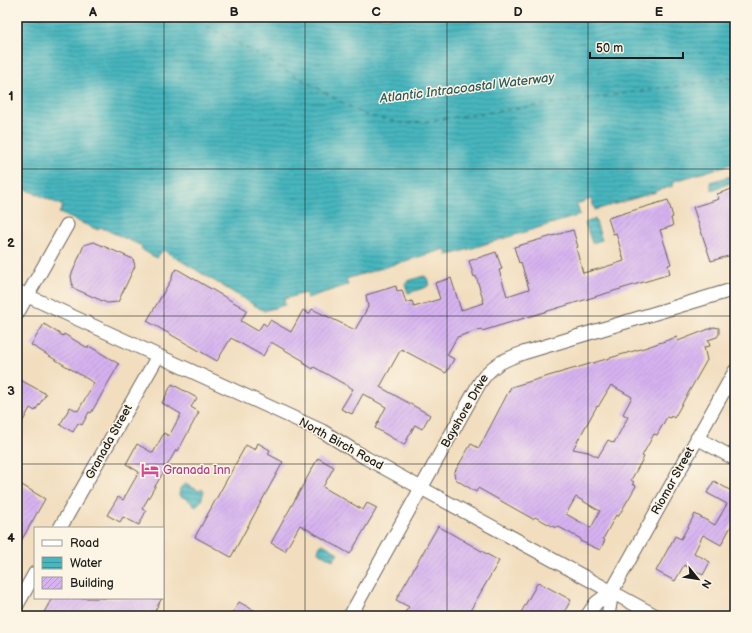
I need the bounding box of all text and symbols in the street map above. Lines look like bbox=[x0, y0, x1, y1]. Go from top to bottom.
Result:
text: A bbox=[88, 4, 97, 20]
text: B bbox=[229, 4, 239, 20]
text: C bbox=[371, 4, 381, 20]
text: D bbox=[513, 4, 523, 20]
text: E bbox=[655, 4, 664, 20]
scale bar bbox=[590, 34, 683, 60]
text: 50 m bbox=[596, 41, 623, 56]
water label: Atlantic Intracoastal Waterway bbox=[378, 69, 556, 107]
text: 1 bbox=[8, 88, 14, 104]
text: 2 bbox=[7, 235, 15, 251]
street label: Bayshore Drive bbox=[438, 372, 492, 450]
text: 3 bbox=[7, 383, 15, 399]
street label: Granada Street bbox=[82, 402, 136, 482]
street label: North Birch Road bbox=[296, 415, 386, 473]
street label: Riomar Street bbox=[648, 444, 698, 518]
hotel icon: Granada Inn bbox=[140, 460, 160, 480]
place label: Granada Inn bbox=[163, 463, 231, 478]
legend bbox=[34, 527, 164, 599]
text: 4 bbox=[7, 530, 15, 546]
text: Road bbox=[70, 536, 99, 551]
text: Water bbox=[70, 556, 102, 571]
north arrow bbox=[678, 559, 718, 599]
text: Building bbox=[70, 576, 114, 591]
text: N bbox=[699, 577, 714, 591]

